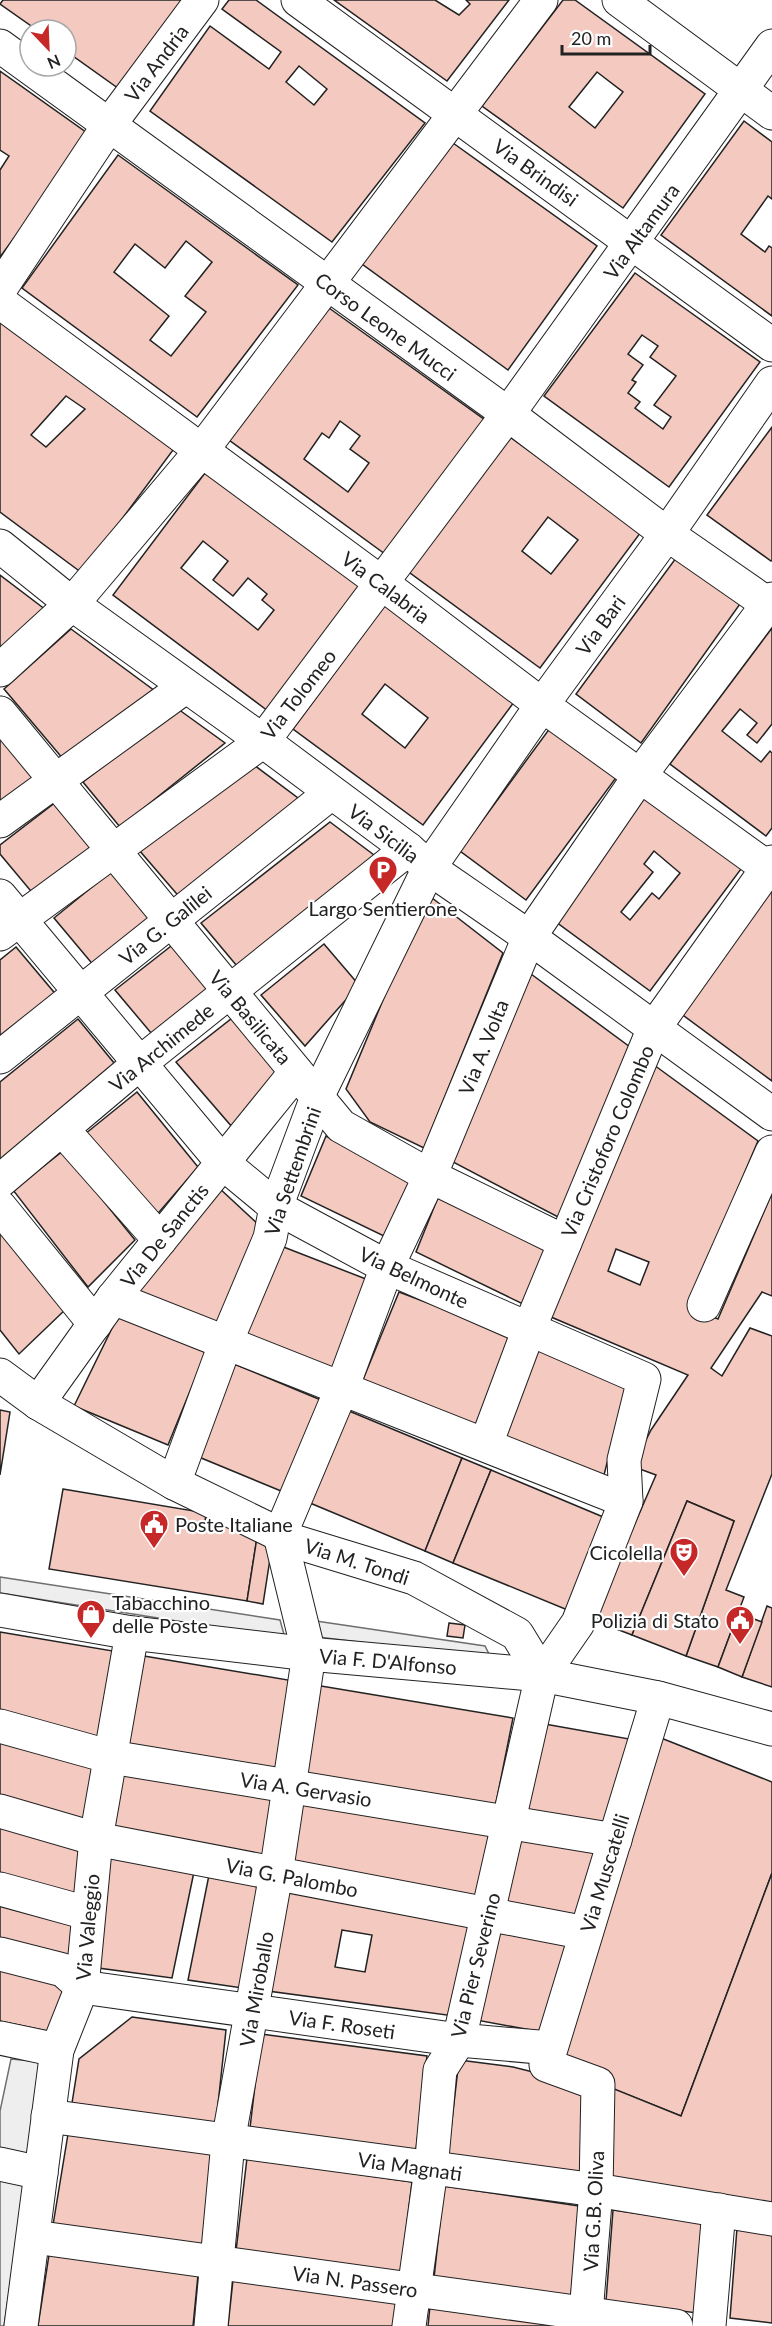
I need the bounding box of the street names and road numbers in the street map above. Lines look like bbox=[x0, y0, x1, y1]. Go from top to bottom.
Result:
street label: Via Andria bbox=[119, 20, 193, 106]
street label: Via Brindisi bbox=[489, 133, 583, 211]
street label: Via Altamura bbox=[598, 178, 684, 284]
street label: Corso Leone Mucci bbox=[311, 267, 461, 385]
street label: Via Calabria bbox=[337, 546, 435, 628]
street label: Via Bari bbox=[570, 590, 630, 660]
street label: Via Tolomeo bbox=[255, 644, 341, 744]
street label: Via Sicilia bbox=[344, 799, 424, 867]
street label: Via G. Galilei bbox=[114, 880, 216, 970]
street label: Via Basilicata bbox=[205, 965, 297, 1069]
street label: Via A. Volta bbox=[453, 996, 513, 1098]
street label: Via Archimede bbox=[104, 998, 218, 1096]
street label: Via Cristoforo Colombo bbox=[556, 1041, 658, 1241]
street label: Via Settembrini bbox=[259, 1103, 325, 1239]
street label: Via De Sanctis bbox=[115, 1178, 213, 1292]
street label: Via Belmonte bbox=[355, 1241, 473, 1313]
street label: Via M. Tondi bbox=[301, 1533, 413, 1589]
street label: Via F. D'Alfonso bbox=[318, 1643, 458, 1679]
street label: Via A. Gervasio bbox=[238, 1767, 374, 1811]
street label: Via Muscatelli bbox=[575, 1811, 633, 1935]
street label: Via G. Palombo bbox=[224, 1852, 360, 1902]
street label: Via Valeggio bbox=[70, 1873, 104, 1981]
street label: Via Pier Severino bbox=[445, 1890, 505, 2040]
street label: Via Miroballo bbox=[234, 1929, 278, 2049]
street label: Via F. Roseti bbox=[287, 2005, 397, 2043]
street label: Via Magnati bbox=[356, 2147, 464, 2185]
street label: Via G.B. Oliva bbox=[578, 2150, 608, 2272]
street label: Via N. Passero bbox=[291, 2260, 419, 2302]

